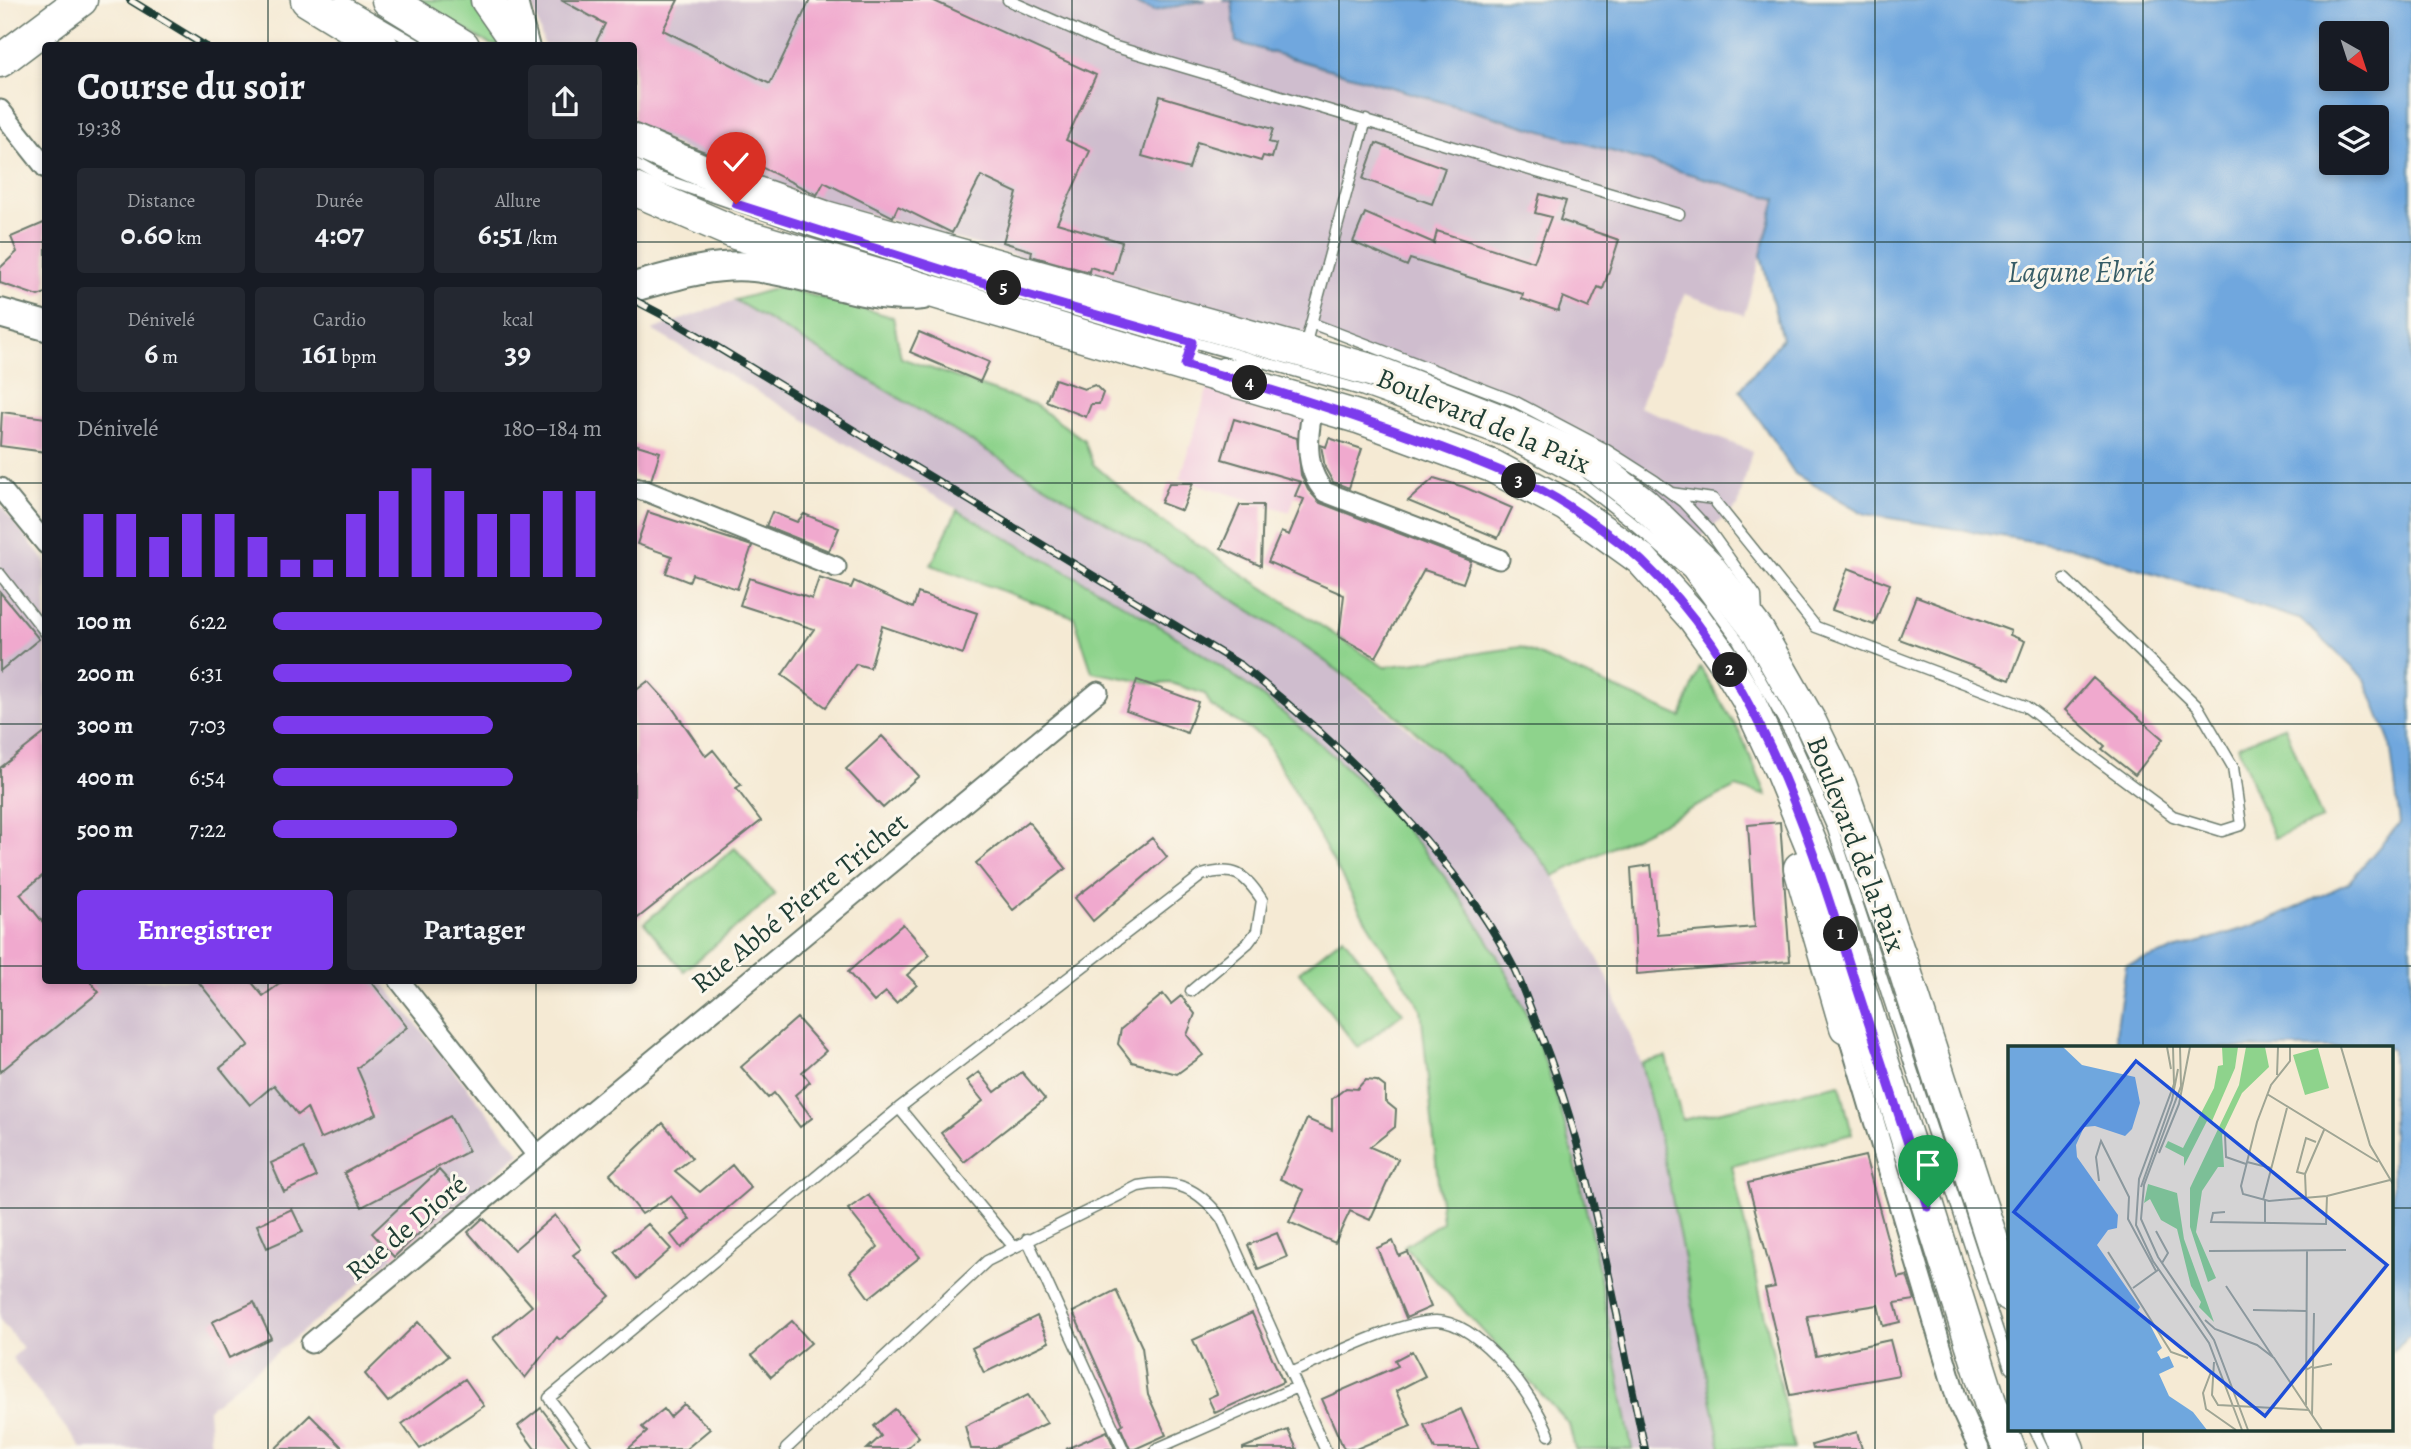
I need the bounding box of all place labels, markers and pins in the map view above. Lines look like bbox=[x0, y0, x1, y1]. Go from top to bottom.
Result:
pin bbox=[706, 132, 766, 204]
pin: 5 bbox=[986, 270, 1021, 306]
pin: 4 bbox=[1232, 366, 1268, 400]
pin: 3 bbox=[1502, 463, 1536, 498]
pin: 2 bbox=[1712, 652, 1748, 688]
pin: 1 bbox=[1824, 916, 1858, 951]
pin bbox=[1898, 1135, 1958, 1207]

